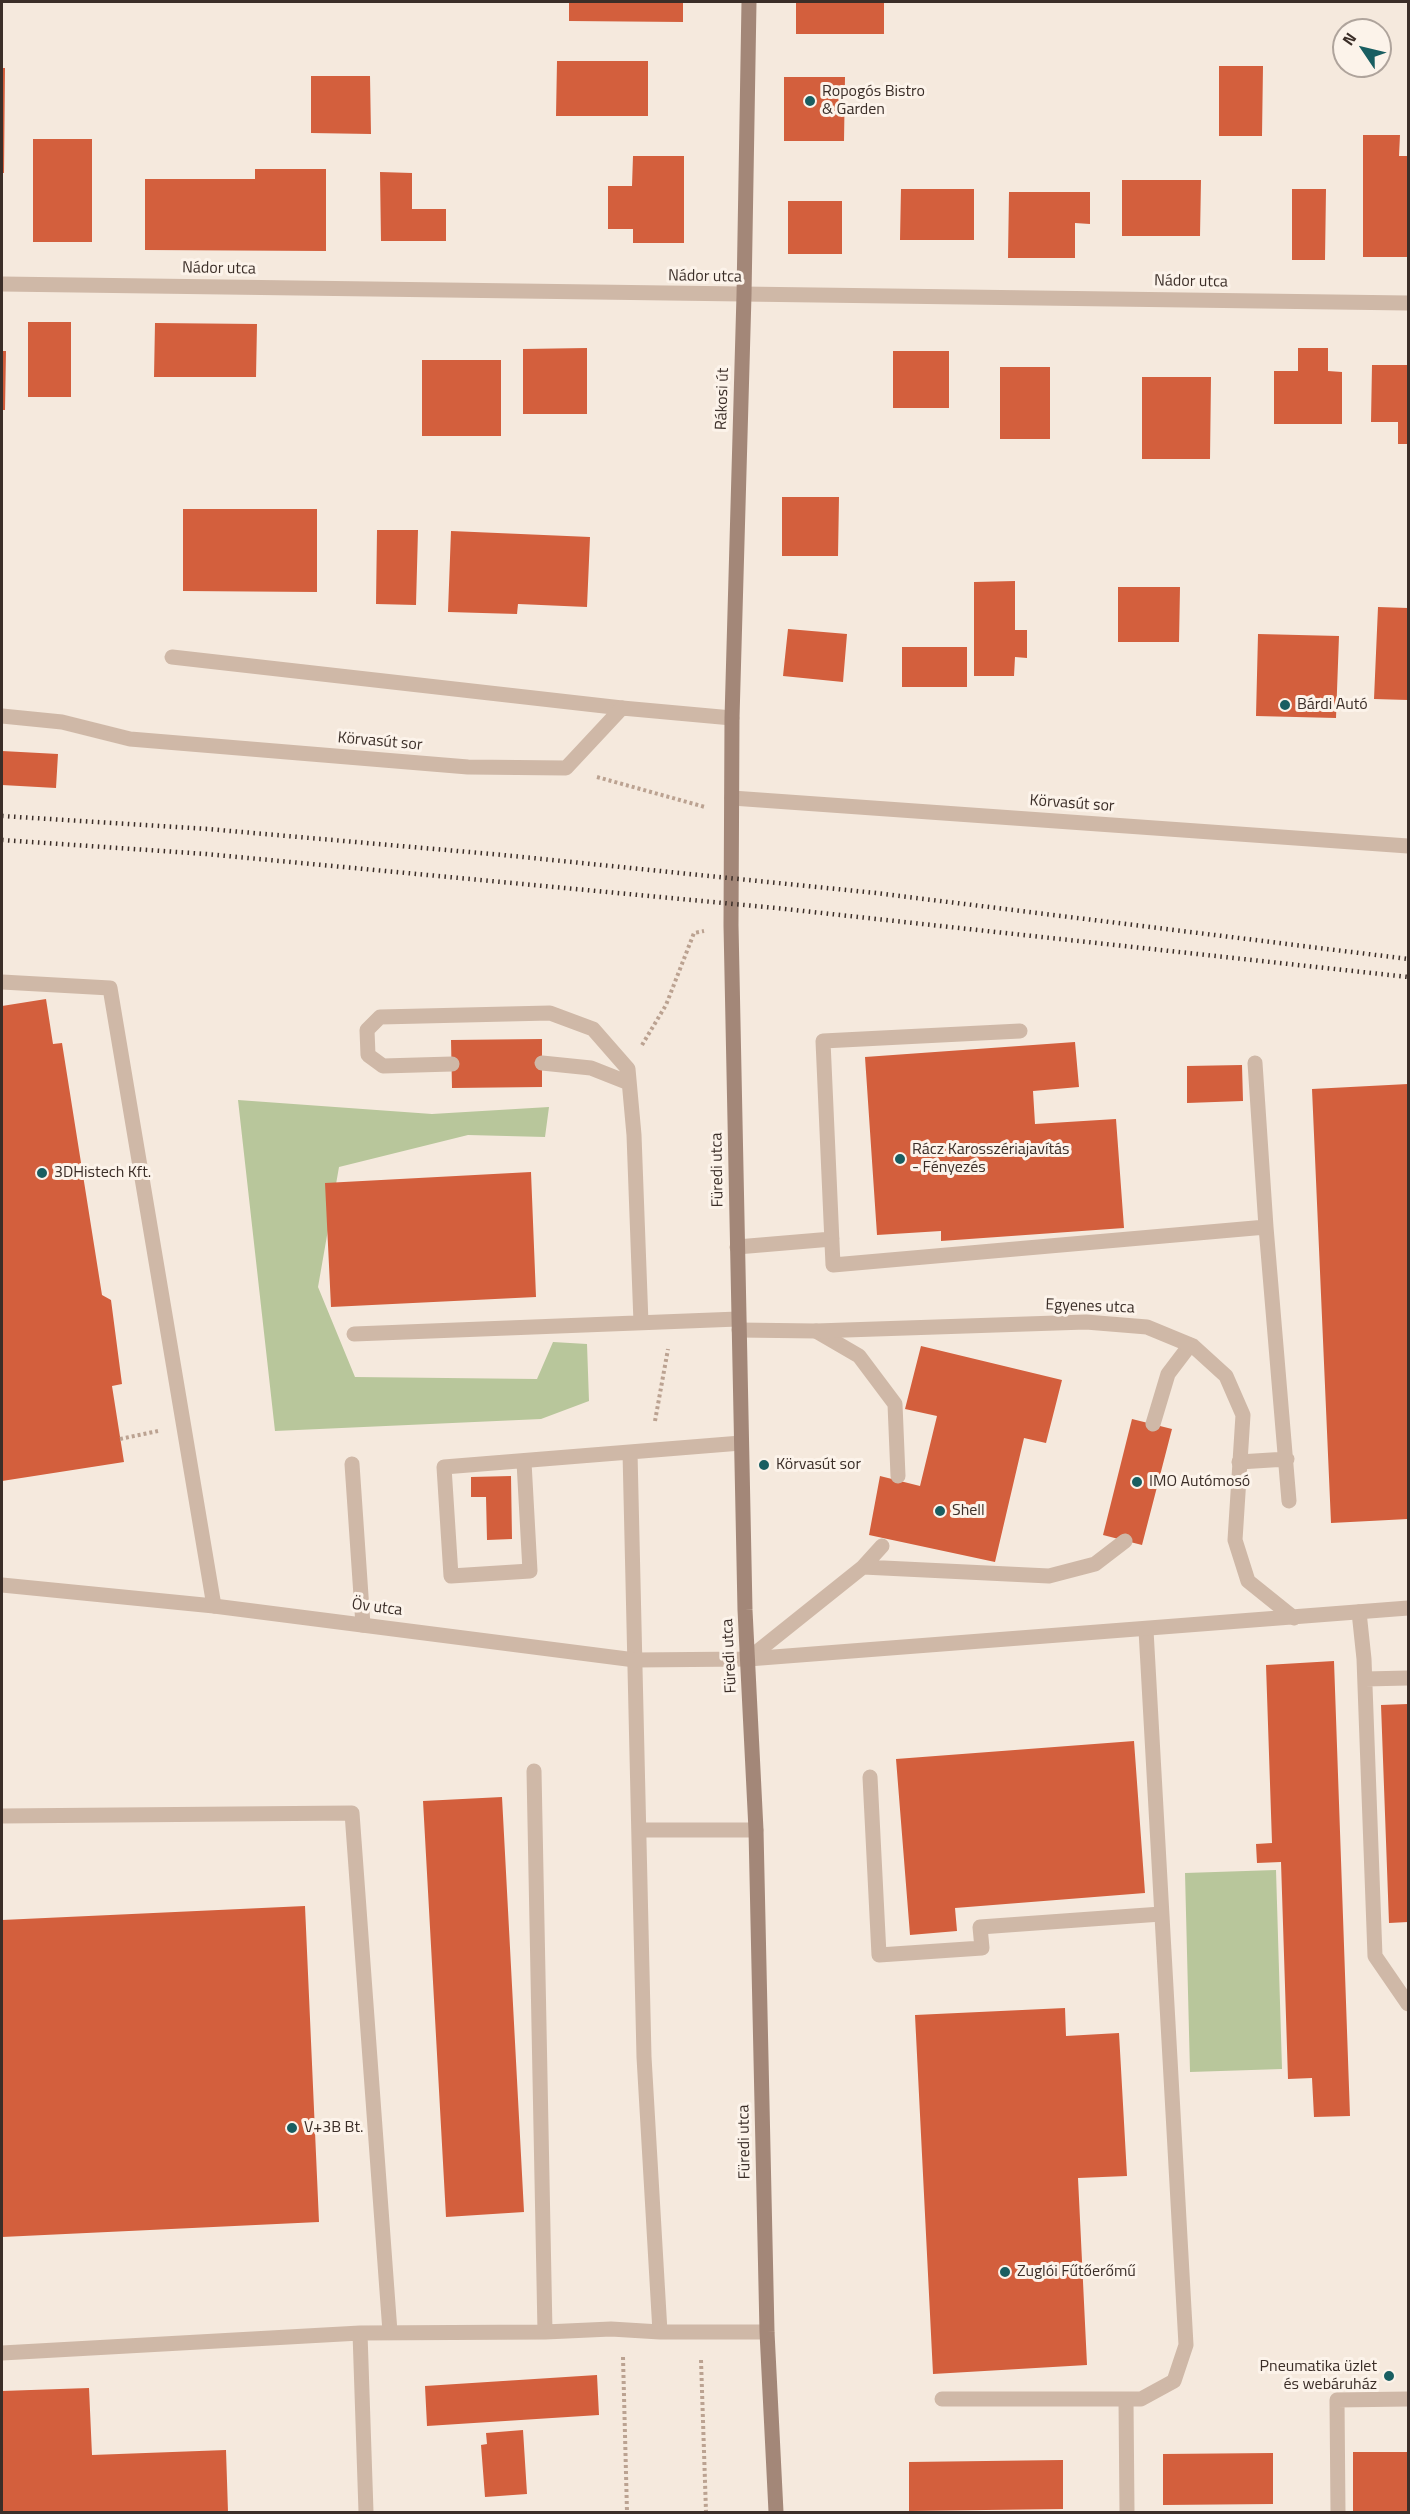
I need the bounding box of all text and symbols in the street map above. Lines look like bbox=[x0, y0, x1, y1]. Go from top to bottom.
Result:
north arrow bbox=[1332, 18, 1392, 78]
text: N bbox=[1336, 27, 1362, 50]
place label: Ropogós Bistro & Garden bbox=[822, 82, 925, 120]
marker: Ropogós Bistro & Garden bbox=[803, 94, 817, 108]
street label: Nádor utca bbox=[182, 259, 256, 279]
street label: Nádor utca bbox=[668, 267, 742, 287]
street label: Nádor utca bbox=[1154, 272, 1228, 292]
street label: Rákosi út bbox=[712, 368, 734, 430]
place label: Bárdi Autó bbox=[1297, 695, 1368, 715]
marker: Bárdi Autó bbox=[1278, 698, 1292, 712]
street label: Körvasút sor bbox=[337, 729, 423, 755]
street label: Körvasút sor bbox=[1029, 791, 1115, 817]
street label: Füredi utca bbox=[708, 1133, 728, 1207]
place label: Rácz Karosszériajavítás - Fényezés bbox=[912, 1140, 1070, 1178]
marker: Rácz Karosszériajavítás - Fényezés bbox=[893, 1152, 907, 1166]
place label: 3DHistech Kft. bbox=[54, 1163, 151, 1183]
marker: 3DHistech Kft. bbox=[35, 1166, 49, 1180]
street label: Egyenes utca bbox=[1045, 1296, 1135, 1318]
place label: Körvasút sor bbox=[776, 1455, 861, 1475]
marker: Körvasút sor bbox=[757, 1458, 771, 1472]
place label: IMO Autómosó bbox=[1149, 1472, 1250, 1492]
marker: IMO Autómosó bbox=[1130, 1475, 1144, 1489]
place label: Shell bbox=[952, 1501, 985, 1521]
marker: Shell bbox=[933, 1504, 947, 1518]
street label: Öv utca bbox=[351, 1595, 403, 1621]
street label: Füredi utca bbox=[718, 1618, 742, 1694]
street label: Füredi utca bbox=[735, 2105, 755, 2179]
place label: V+3B Bt. bbox=[304, 2118, 364, 2138]
marker: V+3B Bt. bbox=[285, 2121, 299, 2135]
place label: Zuglói Fűtőerőmű bbox=[1017, 2262, 1136, 2282]
marker: Zuglói Fűtőerőmű bbox=[998, 2265, 1012, 2279]
place label: Pneumatika üzlet és webáruház bbox=[1260, 2357, 1377, 2395]
marker: Pneumatika üzlet és webáruház bbox=[1382, 2369, 1396, 2383]

